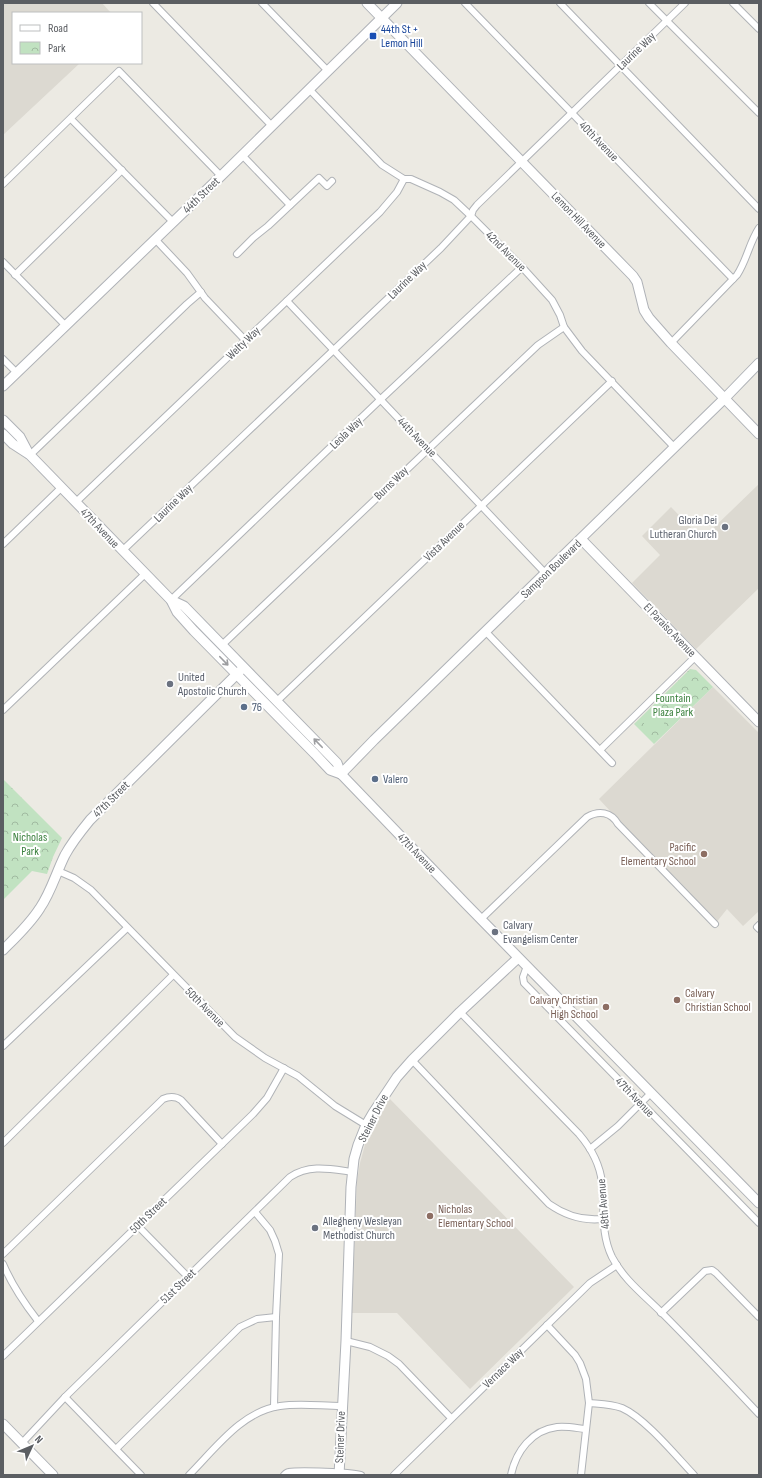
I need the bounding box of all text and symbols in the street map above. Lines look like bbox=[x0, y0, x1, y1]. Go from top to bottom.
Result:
legend bbox=[12, 12, 142, 64]
text: Road bbox=[48, 21, 68, 36]
place label: 44th St + Lemon Hill bbox=[381, 22, 423, 51]
street label: Laurine Way bbox=[614, 29, 659, 74]
marker: 44th St + Lemon Hill bbox=[368, 31, 378, 41]
text: Park bbox=[48, 41, 66, 56]
street label: 40th Avenue bbox=[576, 118, 622, 165]
street label: 44th Street bbox=[180, 174, 223, 217]
street label: Lemon Hill Avenue bbox=[548, 189, 609, 252]
street label: 42nd Avenue bbox=[482, 228, 529, 275]
street label: Laurine Way bbox=[385, 258, 430, 303]
street label: Welty Way bbox=[223, 323, 264, 363]
street label: Leola Way bbox=[327, 414, 366, 452]
street label: 44th Avenue bbox=[394, 414, 440, 461]
street label: Burns Way bbox=[371, 463, 412, 503]
street label: Laurine Way bbox=[151, 481, 196, 526]
street label: 47th Avenue bbox=[77, 505, 122, 552]
place label: Gloria Dei Lutheran Church bbox=[650, 513, 717, 542]
street label: Vista Avenue bbox=[421, 518, 468, 565]
marker: Gloria Dei Lutheran Church bbox=[720, 522, 730, 532]
street label: Sampson Boulevard bbox=[518, 537, 585, 602]
street label: El Paraiso Avenue bbox=[640, 600, 699, 661]
one-way arrow bbox=[219, 656, 229, 666]
place label: United Apostolic Church bbox=[177, 670, 247, 699]
marker: United Apostolic Church bbox=[165, 679, 175, 689]
park label: Fountain Plaza Park bbox=[653, 691, 694, 720]
place label: 76 bbox=[252, 700, 262, 715]
marker: 76 bbox=[239, 702, 249, 712]
one-way arrow bbox=[313, 738, 323, 748]
place label: Valero bbox=[383, 772, 408, 787]
marker: Valero bbox=[370, 774, 380, 784]
street label: 47th Street bbox=[90, 778, 133, 821]
park label: Nicholas Park bbox=[13, 830, 47, 859]
street label: 47th Avenue bbox=[394, 830, 439, 877]
place label: Pacific Elementary School bbox=[621, 840, 696, 869]
marker: Pacific Elementary School bbox=[699, 849, 709, 859]
place label: Calvary Evangelism Center bbox=[503, 918, 579, 947]
marker: Calvary Evangelism Center bbox=[490, 927, 500, 937]
street label: 50th Avenue bbox=[182, 984, 228, 1031]
place label: Calvary Christian School bbox=[685, 986, 751, 1015]
place label: Calvary Christian High School bbox=[530, 993, 598, 1022]
marker: Calvary Christian School bbox=[672, 995, 682, 1005]
marker: Calvary Christian High School bbox=[601, 1002, 611, 1012]
street label: 47th Avenue bbox=[612, 1074, 657, 1121]
street label: Steiner Drive bbox=[355, 1091, 392, 1145]
street label: 48th Avenue bbox=[594, 1178, 613, 1230]
street label: 50th Street bbox=[127, 1194, 170, 1237]
place label: Nicholas Elementary School bbox=[438, 1202, 513, 1231]
marker: Nicholas Elementary School bbox=[425, 1211, 435, 1221]
place label: Allegheny Wesleyan Methodist Church bbox=[322, 1214, 402, 1243]
marker: Allegheny Wesleyan Methodist Church bbox=[310, 1223, 320, 1233]
street label: 51st Street bbox=[157, 1265, 200, 1307]
street label: Vernace Way bbox=[480, 1345, 527, 1392]
street label: Steiner Drive bbox=[332, 1411, 349, 1463]
north arrow bbox=[12, 1426, 52, 1466]
text: N bbox=[32, 1433, 46, 1446]

